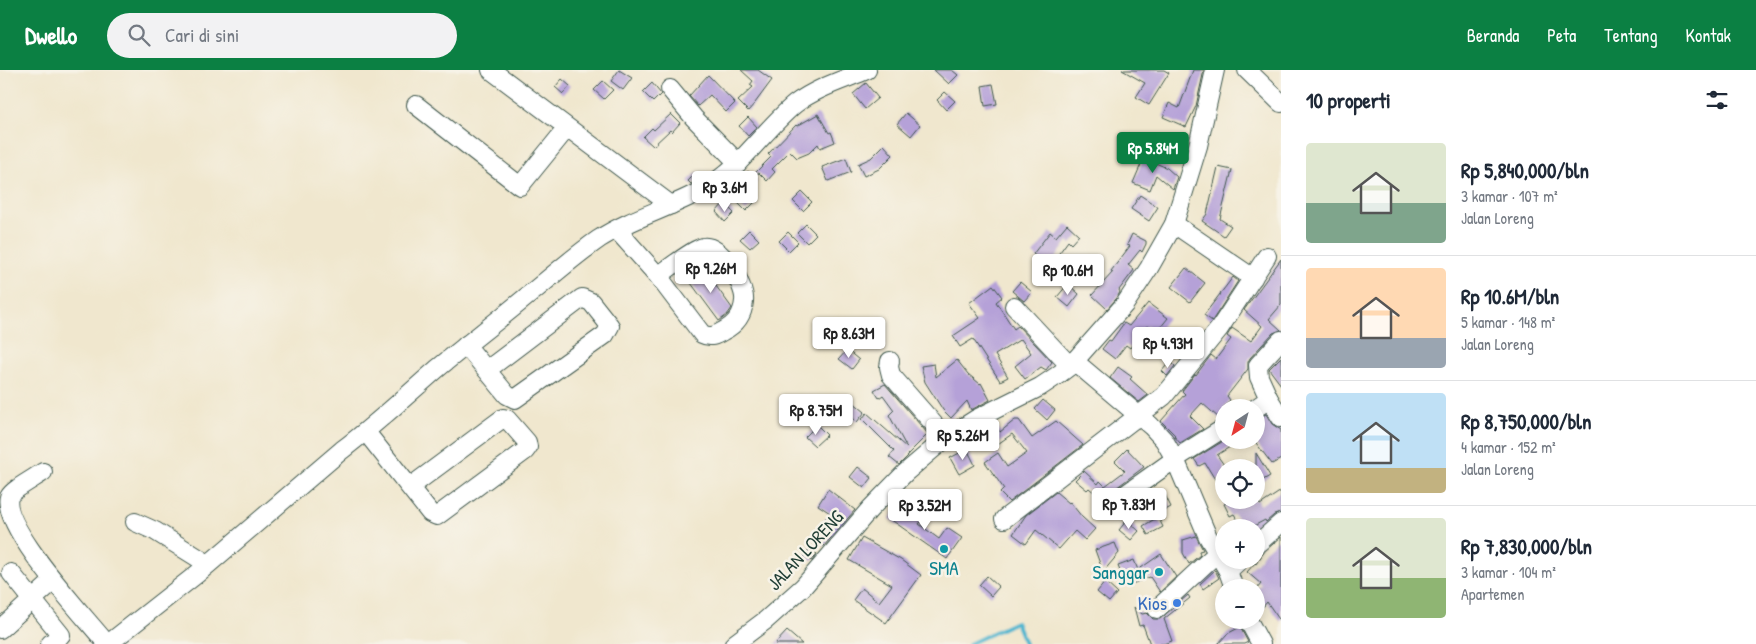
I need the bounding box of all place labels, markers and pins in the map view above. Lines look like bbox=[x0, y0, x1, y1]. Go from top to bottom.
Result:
pin: Rp 5.84M bbox=[1101, 132, 1205, 174]
pin: Rp 3.6M bbox=[679, 170, 771, 213]
pin: Rp 9.26M bbox=[659, 252, 763, 294]
pin: Rp 10.6M bbox=[1016, 254, 1120, 296]
pin: Rp 8.63M bbox=[797, 316, 901, 359]
pin: Rp 4.93M bbox=[1116, 326, 1220, 369]
pin: Rp 8.75M bbox=[764, 394, 868, 436]
pin: Rp 5.26M bbox=[911, 418, 1015, 461]
pin: Rp 3.52M bbox=[873, 488, 977, 531]
pin: Rp 7.83M bbox=[1077, 488, 1181, 530]
marker: SMA bbox=[938, 543, 950, 555]
place label: SMA bbox=[929, 555, 959, 581]
place label: Sanggar bbox=[1093, 559, 1150, 585]
marker: Sanggar bbox=[1153, 566, 1165, 578]
place label: Kios bbox=[1138, 590, 1167, 616]
marker: Kios bbox=[1171, 597, 1183, 609]

